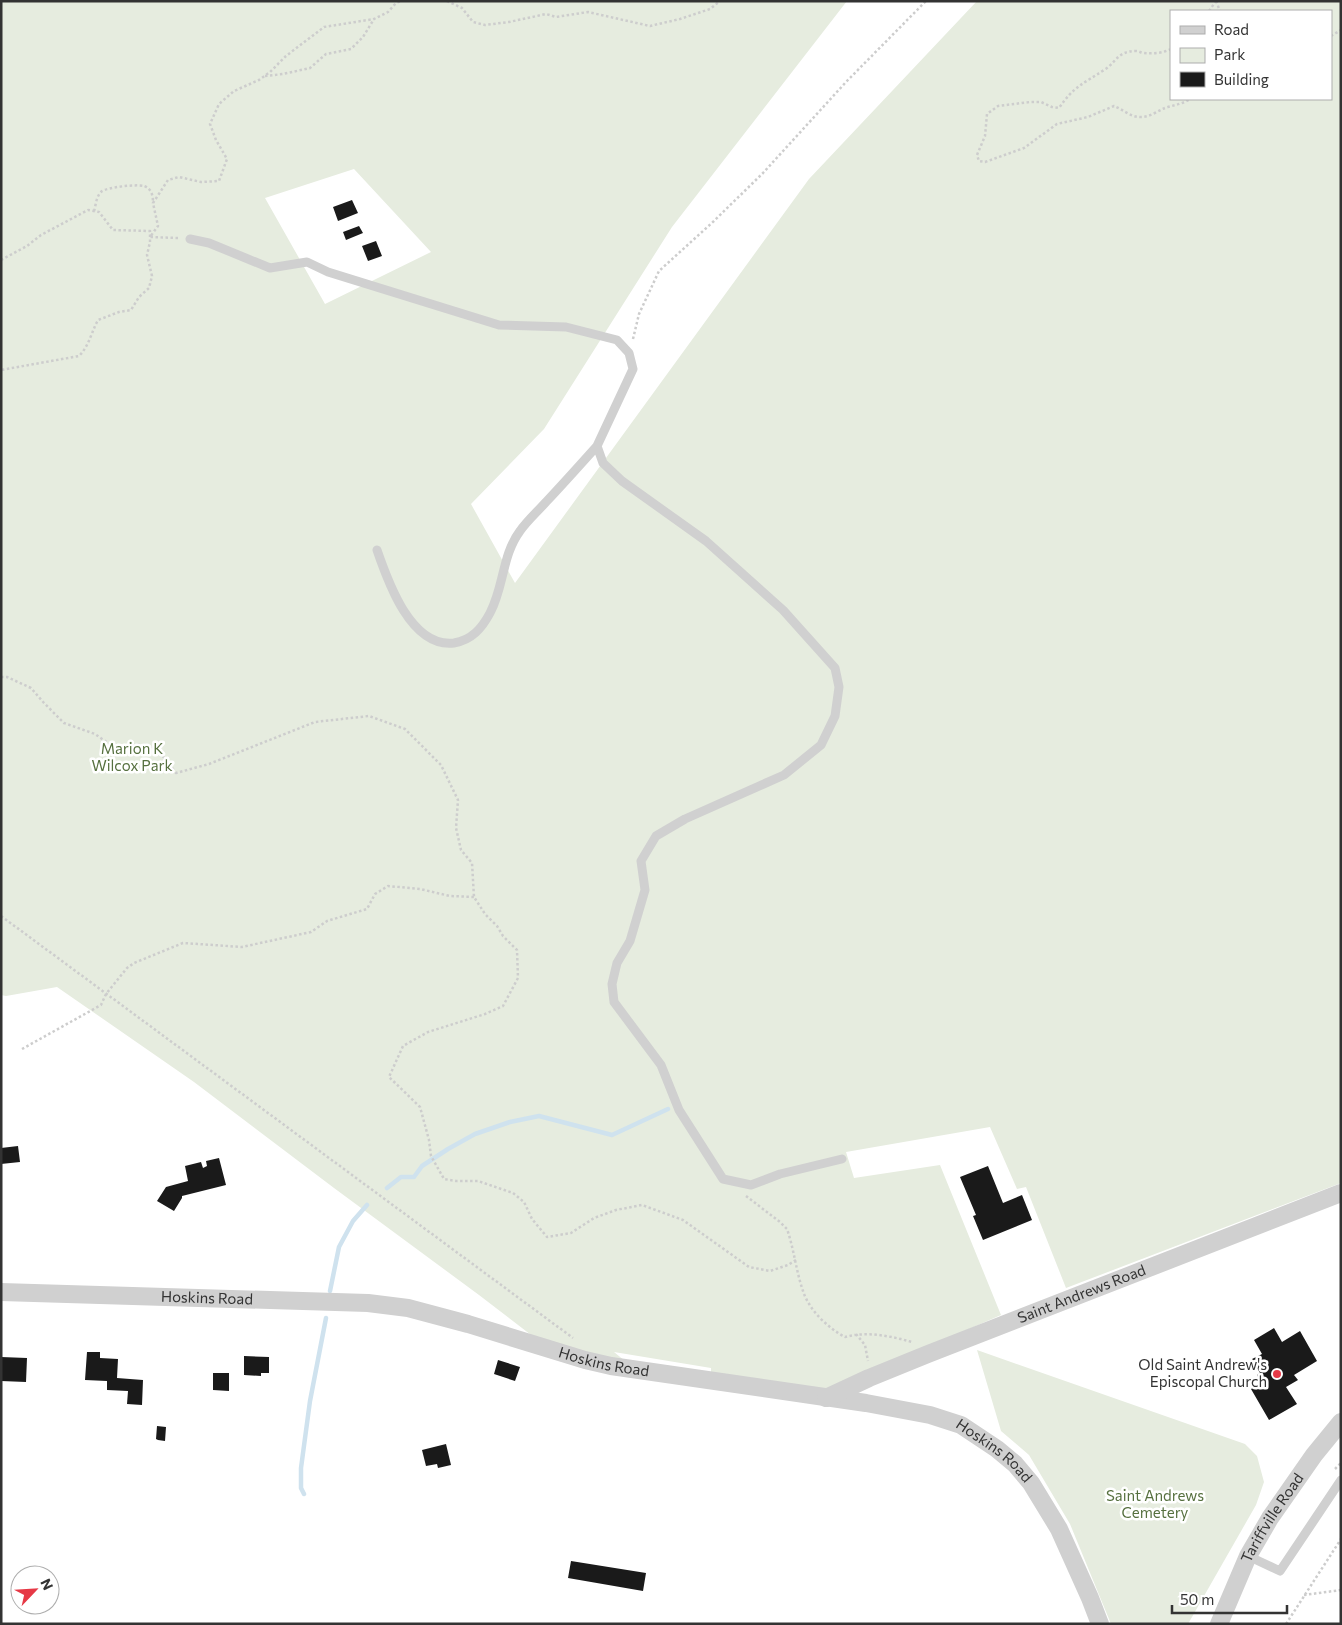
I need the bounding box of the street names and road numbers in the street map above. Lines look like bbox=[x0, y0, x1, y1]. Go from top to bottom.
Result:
street label: Saint Andrews Road bbox=[1015, 1260, 1148, 1326]
street label: Hoskins Road bbox=[161, 1287, 253, 1308]
street label: Hoskins Road bbox=[557, 1342, 651, 1379]
street label: Hoskins Road bbox=[953, 1414, 1036, 1486]
street label: Tariffville Road bbox=[1236, 1469, 1307, 1565]

